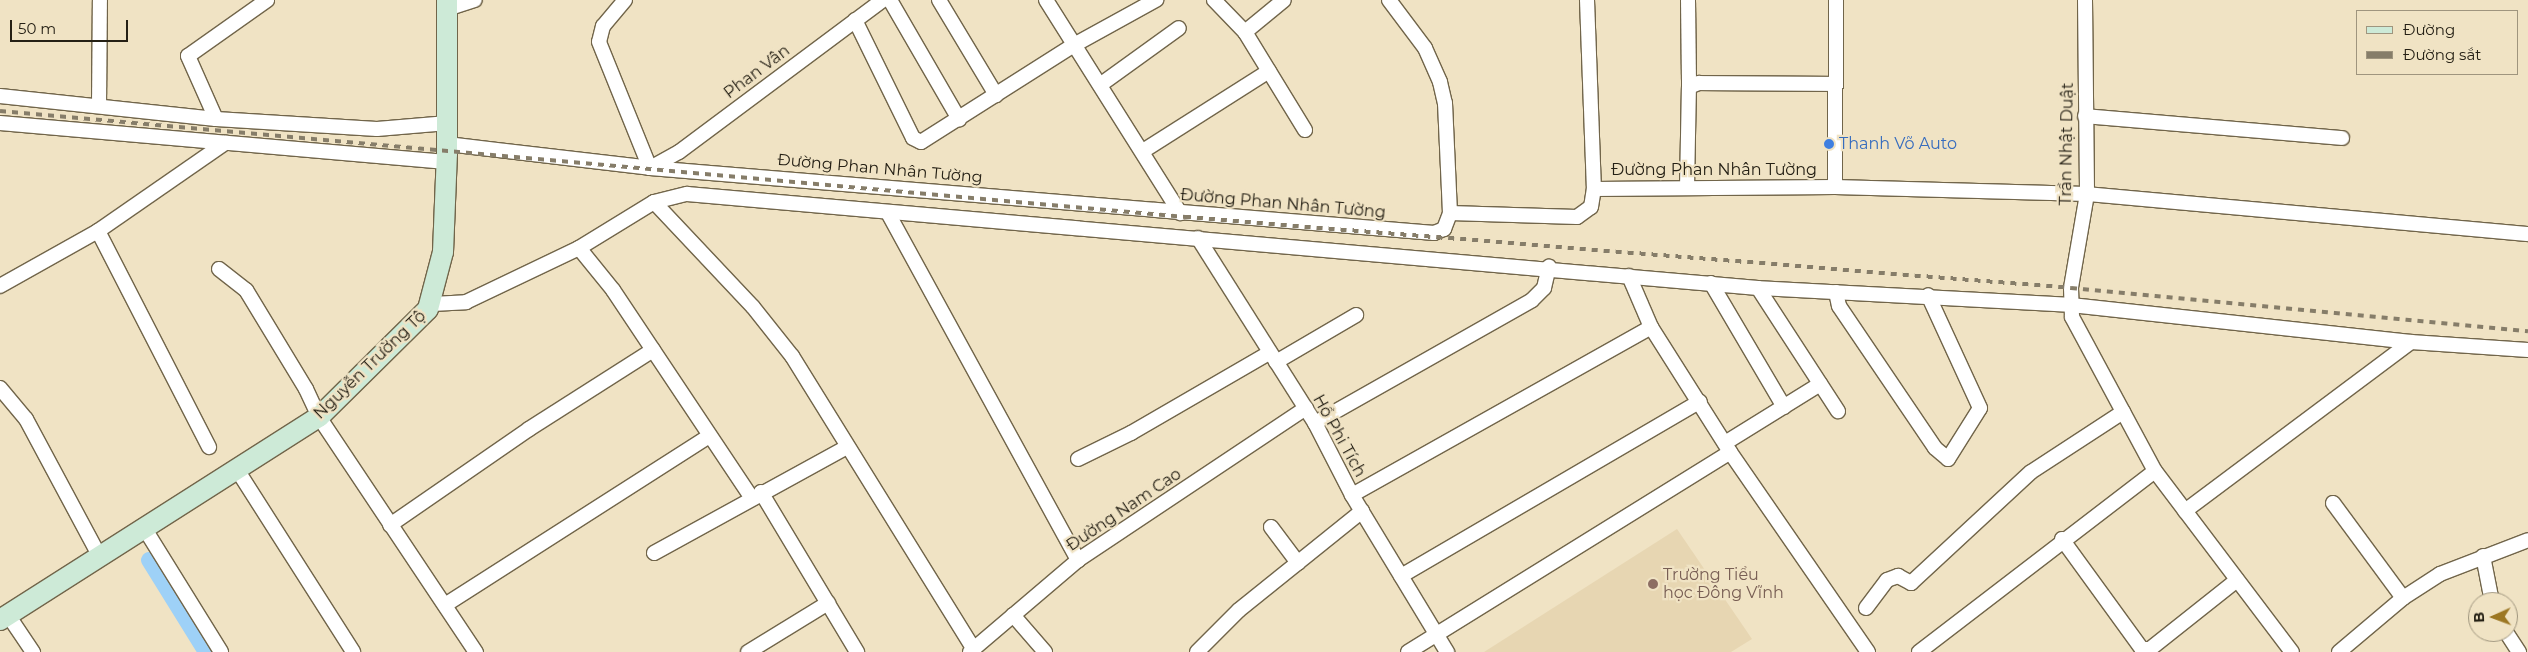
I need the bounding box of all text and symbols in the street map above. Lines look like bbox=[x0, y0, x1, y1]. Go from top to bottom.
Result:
scale bar bbox=[12, 10, 130, 42]
legend bbox=[2356, 10, 2518, 75]
text: 50 m bbox=[18, 19, 56, 38]
text: Đường bbox=[2403, 20, 2455, 39]
street label: Phan Vân bbox=[720, 41, 794, 103]
text: Đường sắt bbox=[2403, 45, 2481, 64]
street label: Trần Nhật Duật bbox=[2056, 82, 2078, 206]
place label: Thanh Võ Auto bbox=[1839, 134, 1957, 154]
marker: Thanh Võ Auto bbox=[1823, 138, 1835, 150]
street label: Đường Phan Nhân Tường bbox=[776, 150, 984, 188]
street label: Đường Phan Nhân Tường bbox=[1611, 160, 1817, 180]
street label: Đường Phan Nhân Tường bbox=[1179, 185, 1387, 223]
street label: Nguyễn Trường Tộ bbox=[310, 307, 430, 423]
street label: Hồ Phi Tích bbox=[1308, 391, 1370, 481]
street label: Đường Nam Cao bbox=[1063, 465, 1185, 555]
place label: Trường Tiểu học Đông Vĩnh bbox=[1663, 565, 1784, 603]
marker: Trường Tiểu học Đông Vĩnh bbox=[1647, 578, 1659, 590]
north arrow bbox=[2468, 592, 2518, 642]
text: B bbox=[2470, 612, 2488, 623]

